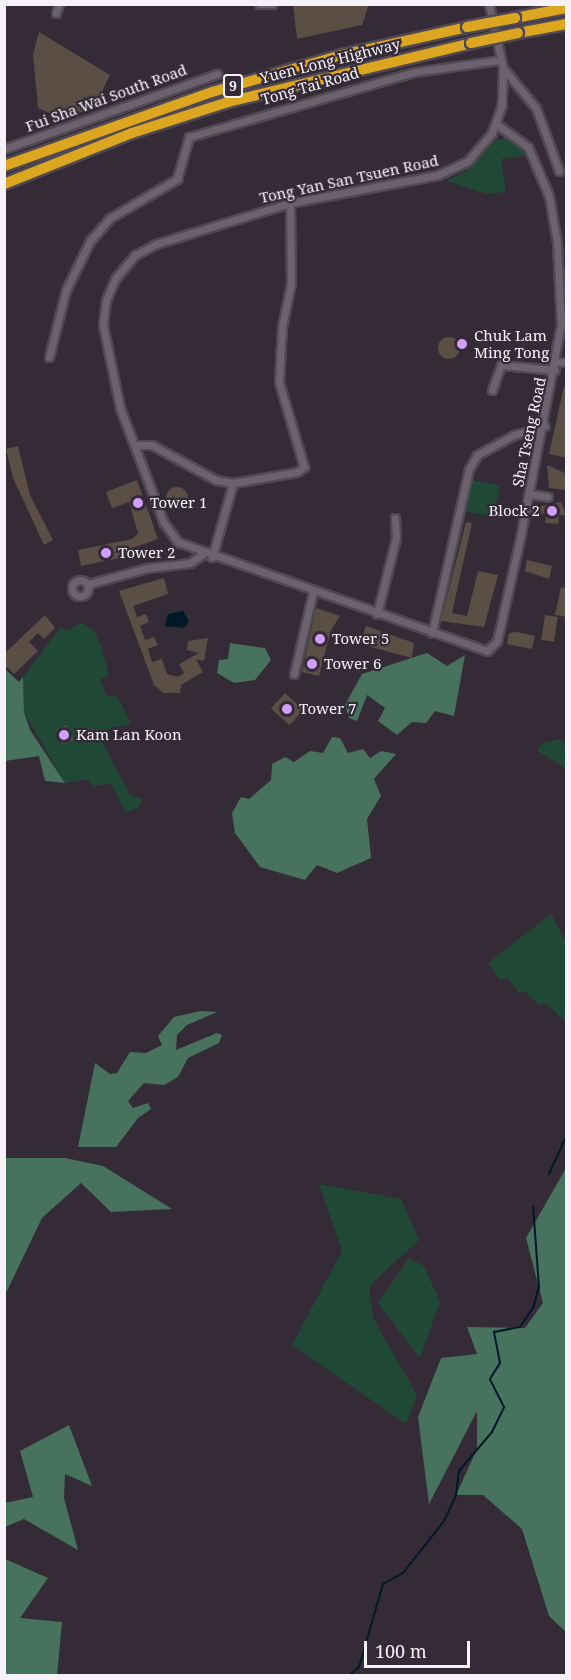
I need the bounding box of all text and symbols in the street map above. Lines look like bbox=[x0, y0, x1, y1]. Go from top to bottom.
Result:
street label: Yuen Long Highway bbox=[258, 35, 402, 87]
street label: Fui Sha Wai South Road bbox=[23, 60, 189, 136]
street label: Tong Tai Road bbox=[259, 63, 361, 109]
road number: 9 bbox=[222, 75, 244, 97]
street label: Tong Yan San Tsuen Road bbox=[258, 151, 440, 207]
place label: Chuk Lam Ming Tong bbox=[474, 326, 549, 361]
marker: Chuk Lam Ming Tong bbox=[455, 337, 469, 351]
street label: Sha Tseng Road bbox=[509, 375, 549, 489]
place label: Tower 1 bbox=[150, 494, 207, 512]
marker: Tower 1 bbox=[131, 496, 145, 510]
place label: Block 2 bbox=[488, 502, 540, 520]
marker: Block 2 bbox=[545, 504, 559, 518]
place label: Tower 2 bbox=[118, 544, 175, 562]
marker: Tower 2 bbox=[99, 546, 113, 560]
place label: Tower 5 bbox=[332, 630, 389, 648]
marker: Tower 5 bbox=[313, 632, 327, 646]
place label: Tower 6 bbox=[324, 655, 381, 673]
marker: Tower 6 bbox=[305, 657, 319, 671]
place label: Tower 7 bbox=[299, 700, 356, 718]
marker: Tower 7 bbox=[280, 702, 294, 716]
place label: Kam Lan Koon bbox=[76, 726, 182, 744]
marker: Kam Lan Koon bbox=[57, 728, 71, 742]
scale bar bbox=[367, 1629, 474, 1667]
text: 100 m bbox=[375, 1639, 427, 1663]

